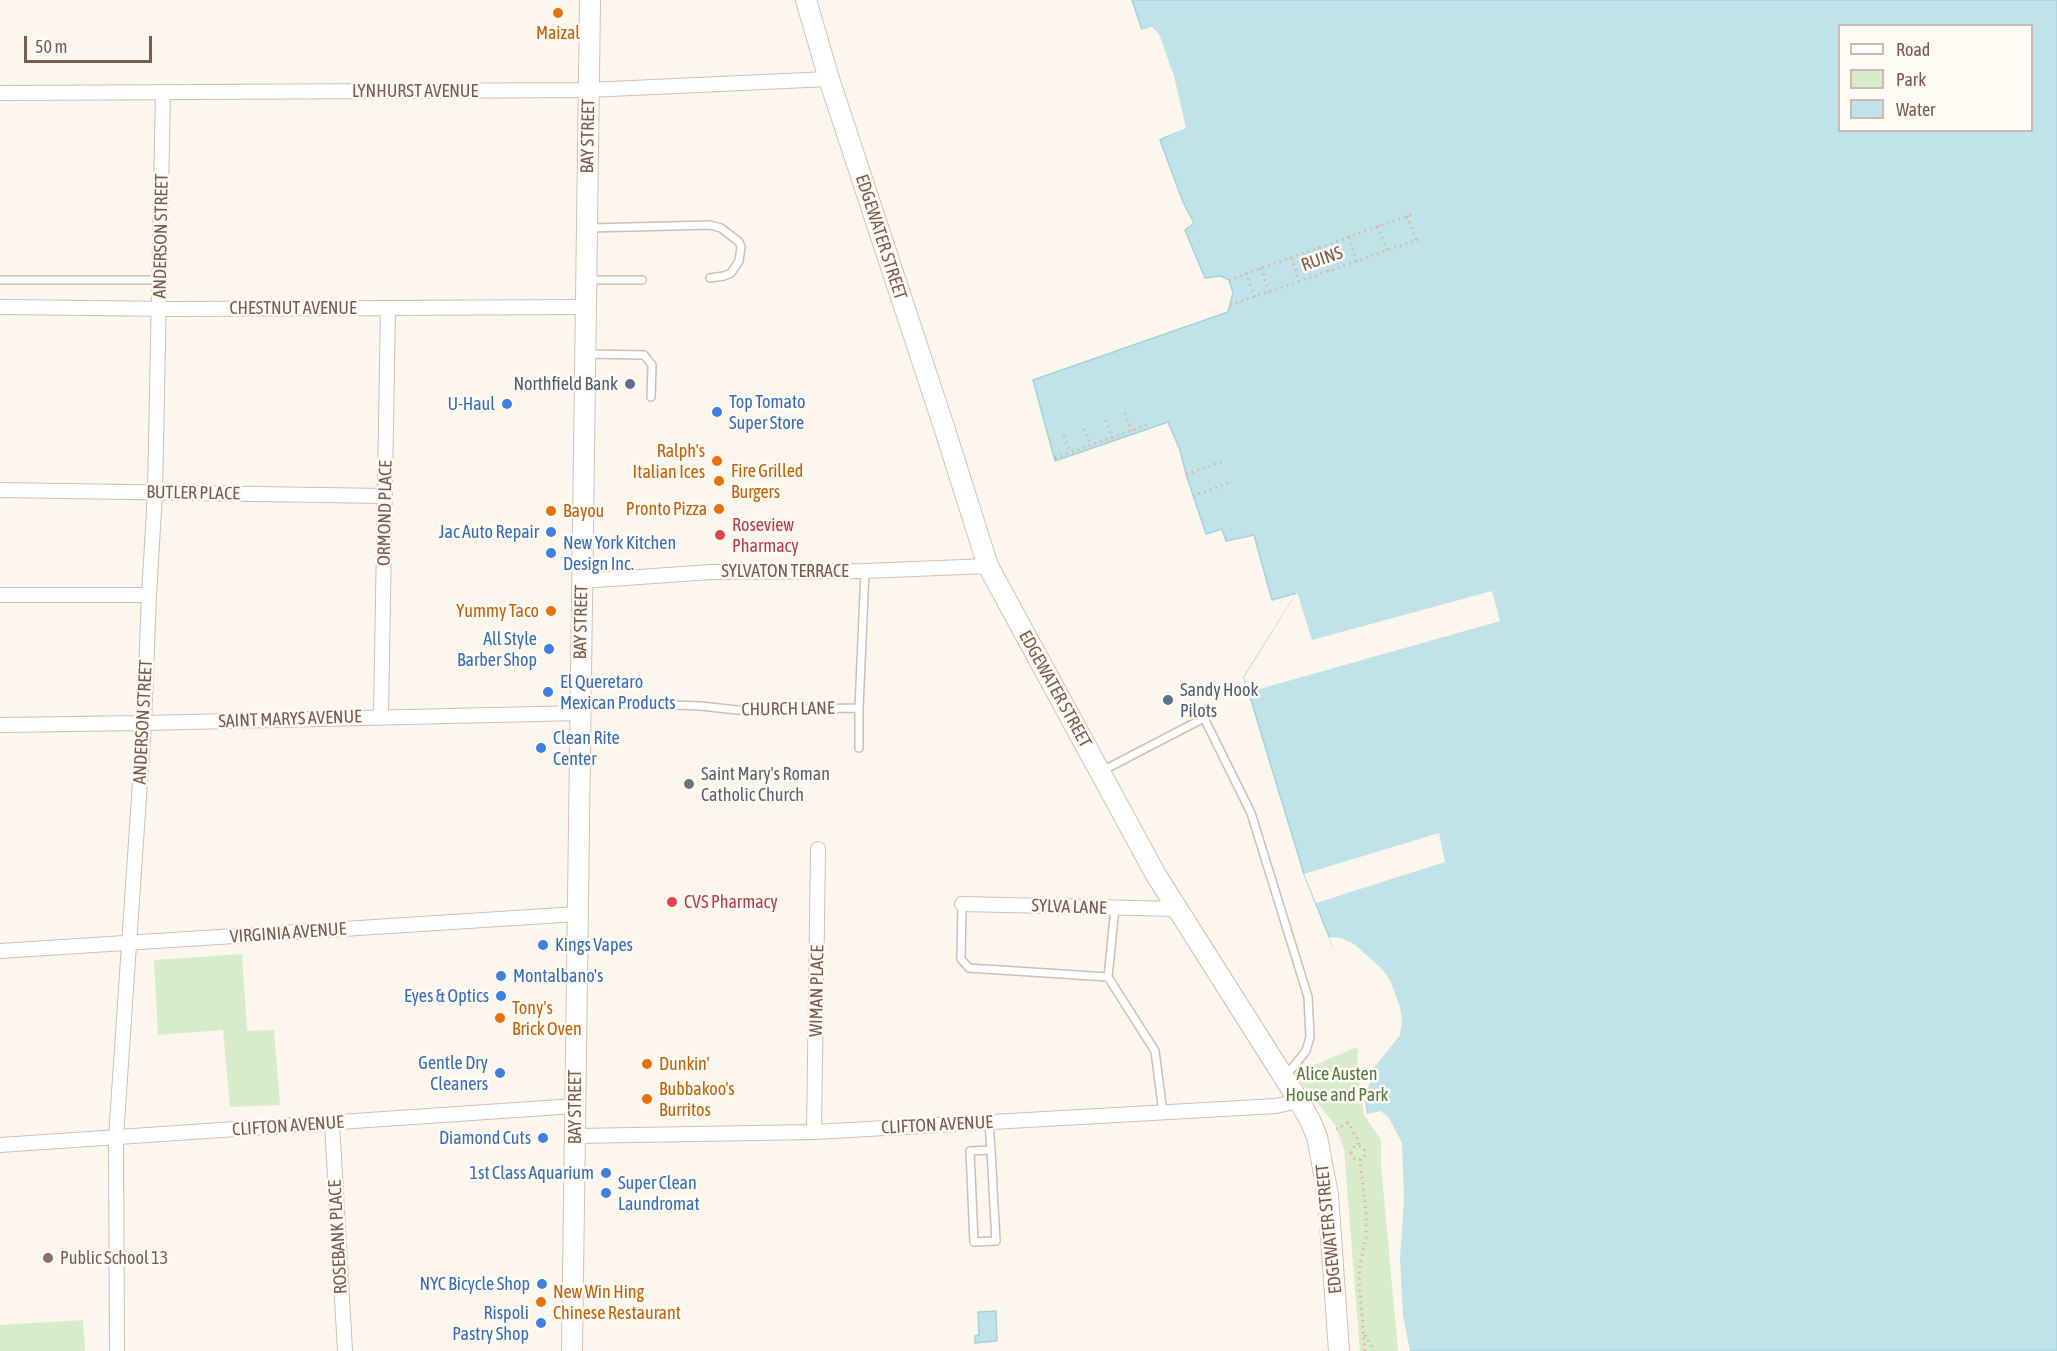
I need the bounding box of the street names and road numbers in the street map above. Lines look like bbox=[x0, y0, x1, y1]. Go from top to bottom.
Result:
street label: LYNHURST AVENUE bbox=[352, 80, 478, 102]
street label: BAY STREET bbox=[577, 99, 599, 173]
street label: EDGEWATER STREET bbox=[851, 172, 911, 302]
street label: ANDERSON STREET bbox=[149, 173, 173, 299]
street label: RUINS bbox=[1298, 242, 1346, 276]
street label: CHESTNUT AVENUE bbox=[229, 297, 357, 319]
street label: ORMOND PLACE bbox=[373, 460, 397, 566]
street label: BUTLER PLACE bbox=[146, 481, 240, 505]
street label: SYLVATON TERRACE bbox=[721, 560, 849, 582]
street label: BAY STREET bbox=[570, 585, 592, 659]
street label: EDGEWATER STREET bbox=[1014, 627, 1096, 751]
street label: ANDERSON STREET bbox=[129, 659, 157, 785]
street label: CHURCH LANE bbox=[741, 697, 835, 721]
street label: SAINT MARYS AVENUE bbox=[218, 706, 362, 732]
street label: SYLVA LANE bbox=[1031, 895, 1107, 919]
street label: VIRGINIA AVENUE bbox=[229, 918, 347, 948]
street label: WIMAN PLACE bbox=[805, 945, 829, 1037]
street label: BAY STREET bbox=[564, 1070, 586, 1144]
street label: CLIFTON AVENUE bbox=[231, 1111, 345, 1141]
street label: CLIFTON AVENUE bbox=[881, 1111, 993, 1139]
street label: EDGEWATER STREET bbox=[1311, 1163, 1347, 1295]
street label: ROSEBANK PLACE bbox=[324, 1179, 352, 1295]

